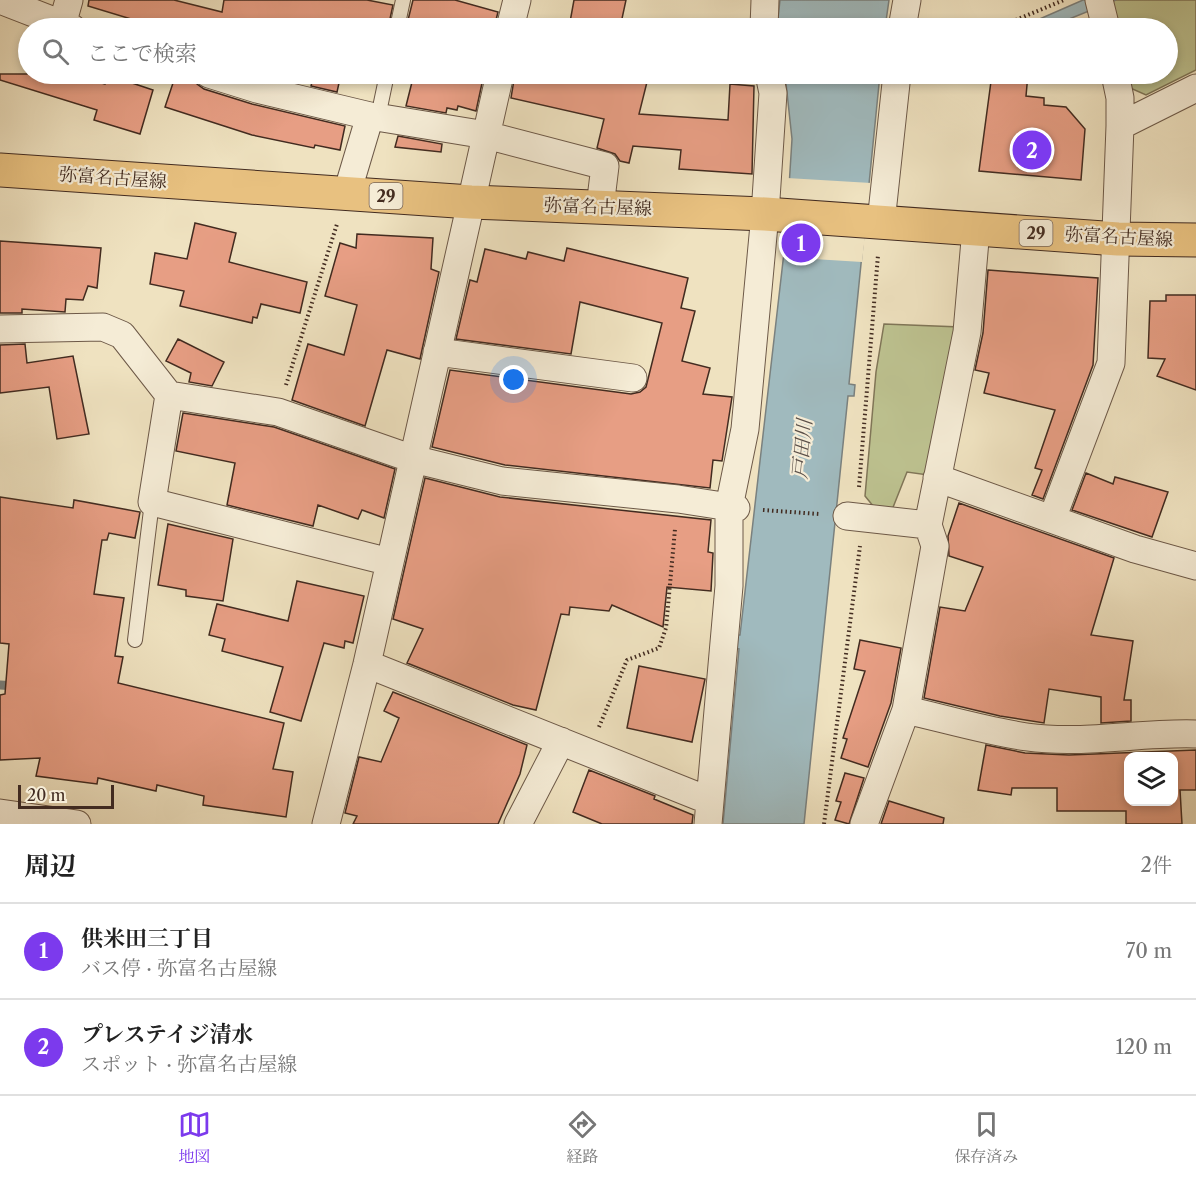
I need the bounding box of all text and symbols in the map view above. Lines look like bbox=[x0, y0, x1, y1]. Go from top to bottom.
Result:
search box bbox=[18, 18, 1178, 84]
icon: search bbox=[39, 35, 72, 68]
text: ここで検索 bbox=[87, 40, 197, 67]
pin: 2 bbox=[1012, 128, 1052, 172]
street label: 弥富名古屋線 bbox=[58, 163, 168, 193]
road number: 29 bbox=[370, 183, 402, 209]
street label: 弥富名古屋線 bbox=[544, 194, 652, 220]
pin: 1 bbox=[782, 220, 820, 266]
road number: 29 bbox=[1020, 220, 1052, 246]
street label: 弥富名古屋線 bbox=[1064, 223, 1174, 251]
your location bbox=[499, 365, 528, 394]
water label: 戸田川 bbox=[787, 416, 817, 480]
map controls bbox=[1124, 752, 1178, 806]
button: layers bbox=[1124, 752, 1178, 806]
scale bar bbox=[18, 782, 114, 810]
text: 20 m bbox=[27, 785, 66, 805]
text: 周辺 bbox=[24, 850, 76, 882]
text: 2件 bbox=[1141, 853, 1172, 877]
text: 供米田三丁目 bbox=[81, 925, 213, 952]
text: 1 bbox=[39, 939, 48, 963]
text: 70 m bbox=[1126, 939, 1172, 963]
text: バス停 · 弥富名古屋線 bbox=[81, 956, 277, 980]
text: プレステイジ清水 bbox=[81, 1021, 253, 1048]
text: 2 bbox=[38, 1035, 49, 1059]
text: 120 m bbox=[1115, 1035, 1172, 1059]
text: スポット · 弥富名古屋線 bbox=[81, 1052, 297, 1076]
tab: 地図 bbox=[178, 1108, 211, 1167]
tab: 経路 bbox=[566, 1108, 599, 1167]
tab: 保存済み bbox=[954, 1108, 1018, 1167]

